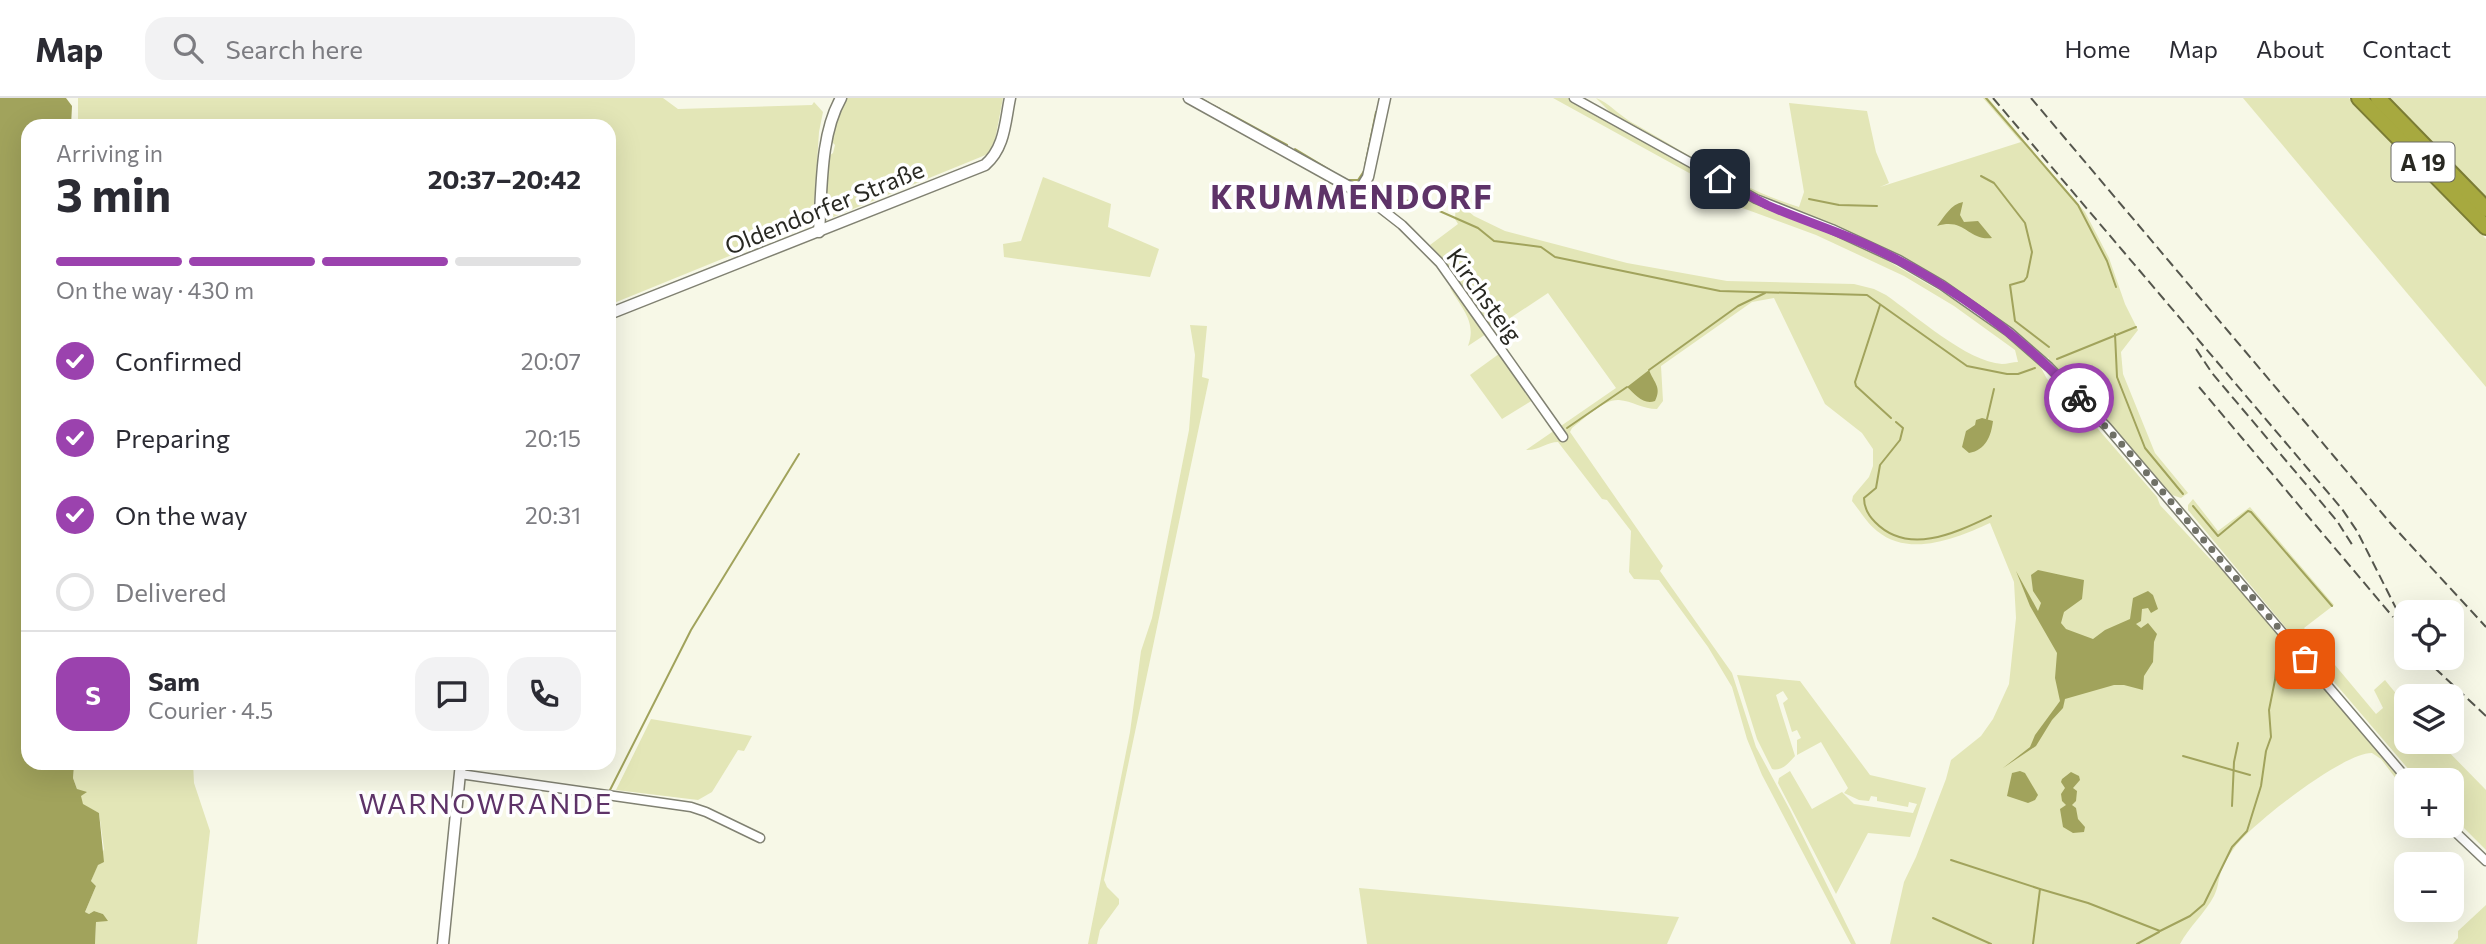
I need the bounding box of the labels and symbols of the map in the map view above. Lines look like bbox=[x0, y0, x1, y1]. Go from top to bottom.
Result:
road number: A 19 bbox=[2392, 142, 2454, 181]
pin bbox=[1690, 149, 1750, 209]
street label: Oldendorfer Straße bbox=[720, 154, 928, 260]
district label: KRUMMENDORF bbox=[1210, 176, 1494, 216]
street label: Kirchsteig bbox=[1441, 242, 1529, 348]
courier bbox=[2044, 363, 2114, 433]
pin bbox=[2275, 629, 2335, 689]
district label: WARNOWRANDE bbox=[359, 786, 613, 820]

